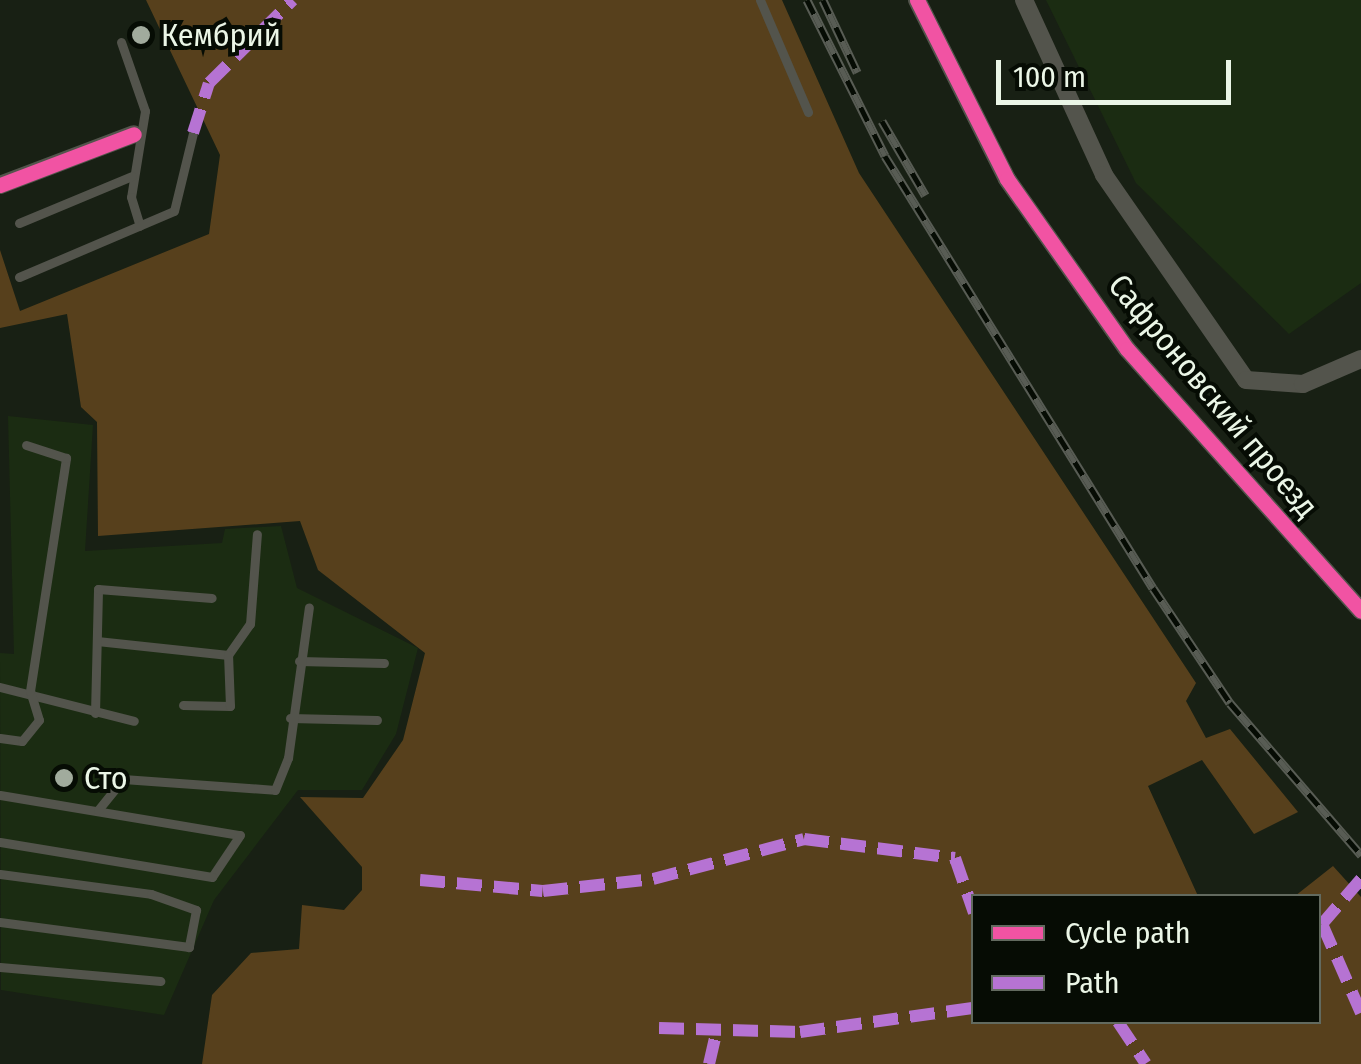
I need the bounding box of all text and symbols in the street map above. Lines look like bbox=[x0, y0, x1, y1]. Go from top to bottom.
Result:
place label: Кембрий bbox=[161, 16, 281, 54]
marker: Кембрий bbox=[130, 24, 152, 46]
scale bar bbox=[1001, 40, 1236, 102]
text: 100 m bbox=[1013, 59, 1086, 95]
street label: Сафроновский проезд bbox=[1100, 267, 1326, 525]
place label: Сто bbox=[84, 759, 128, 797]
marker: Сто bbox=[53, 767, 75, 789]
legend bbox=[971, 894, 1321, 1024]
text: Cycle path bbox=[1065, 915, 1191, 951]
text: Path bbox=[1065, 965, 1119, 1001]

